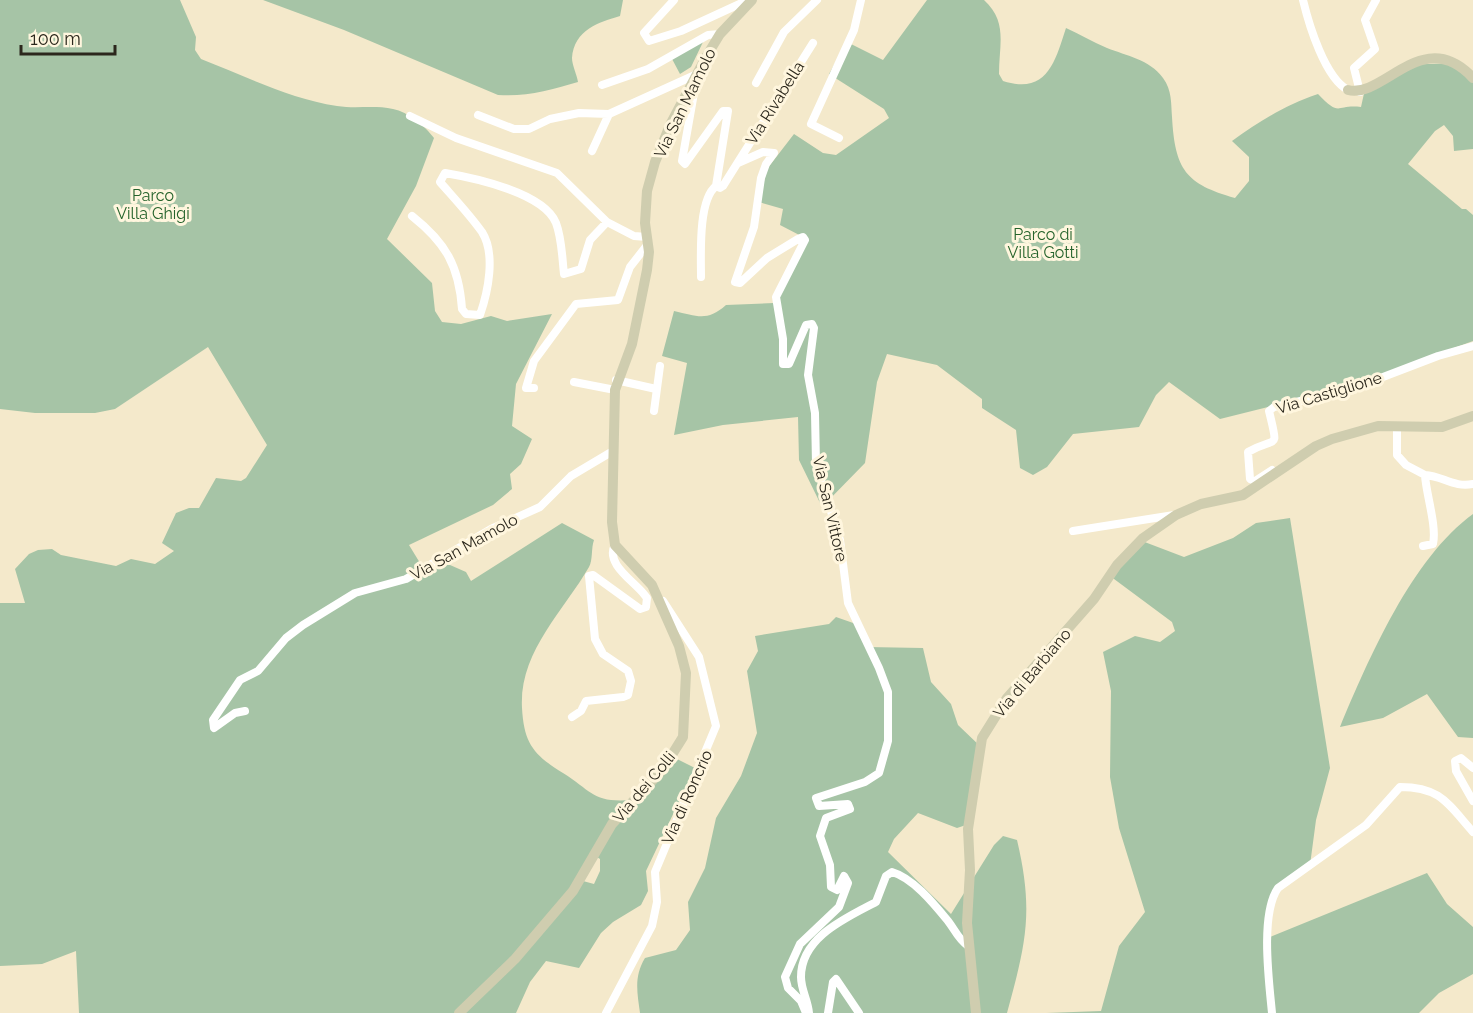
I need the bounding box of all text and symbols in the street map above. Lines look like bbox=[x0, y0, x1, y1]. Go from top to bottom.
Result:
scale bar bbox=[21, 18, 116, 56]
text: 100 m bbox=[30, 28, 81, 49]
street label: Via San Mamolo bbox=[650, 45, 720, 161]
street label: Via Rivabella bbox=[742, 58, 808, 148]
park label: Parco Villa Ghigi bbox=[116, 186, 190, 223]
park label: Parco di Villa Gotti bbox=[1008, 225, 1078, 262]
street label: Via Castiglione bbox=[1274, 368, 1384, 418]
street label: Via San Vittore bbox=[809, 454, 851, 564]
street label: Via San Mamolo bbox=[407, 510, 521, 584]
street label: Via di Barbiano bbox=[989, 625, 1075, 721]
street label: Via di Roncrio bbox=[658, 747, 716, 847]
street label: Via dei Colli bbox=[609, 748, 679, 826]

